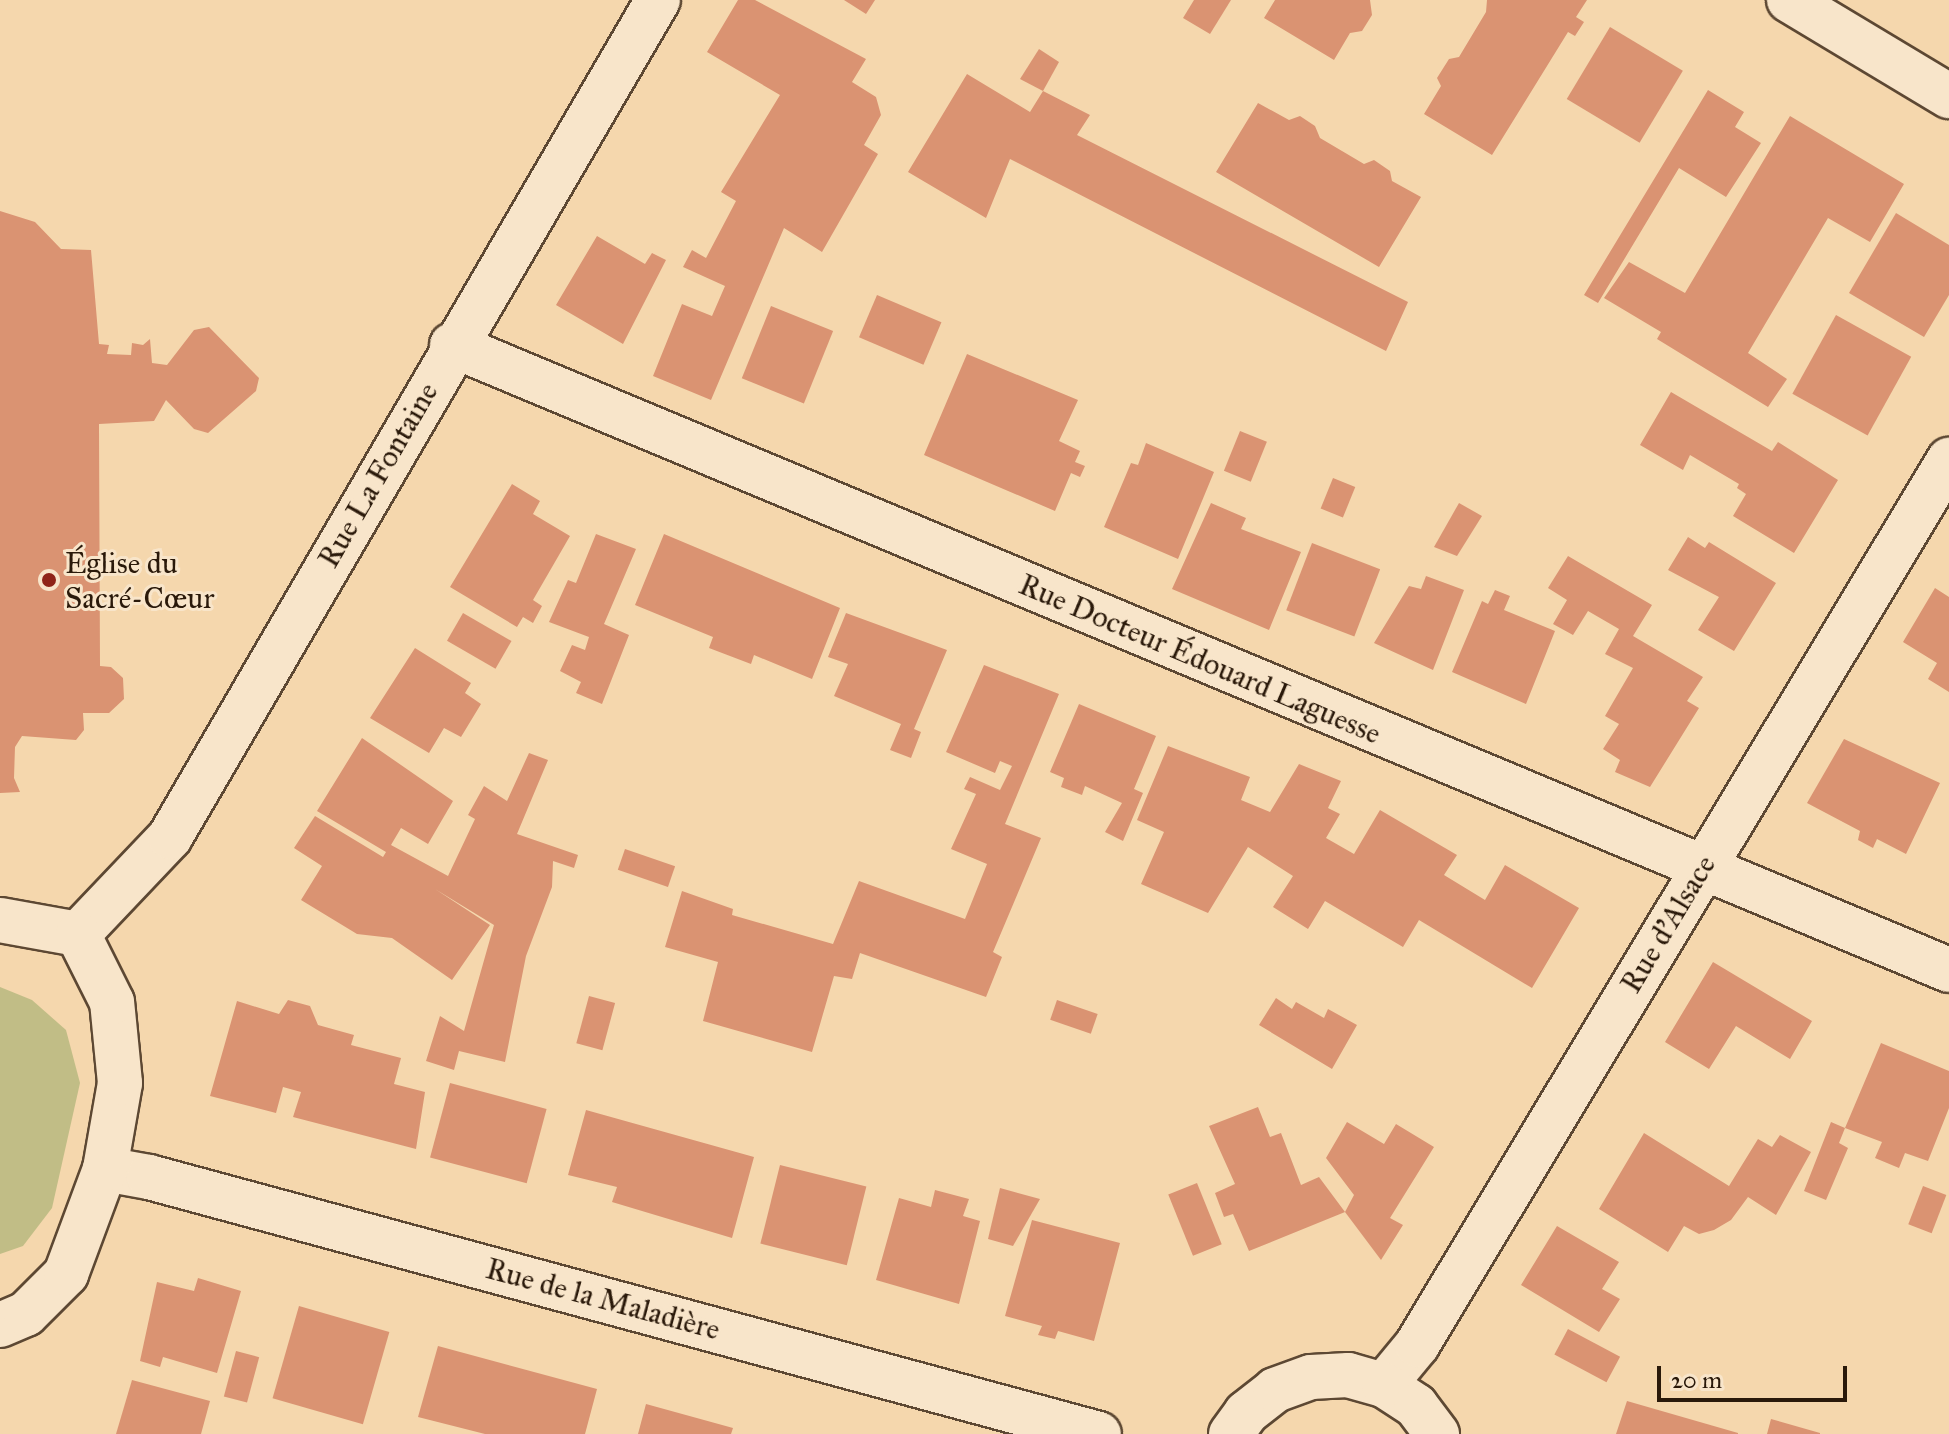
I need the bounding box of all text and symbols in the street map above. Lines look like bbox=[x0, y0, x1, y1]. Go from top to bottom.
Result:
street label: Rue La Fontaine bbox=[310, 376, 446, 574]
place label: Église du Sacré-Cœur bbox=[65, 545, 214, 616]
street label: Rue Docteur Édouard Laguesse bbox=[1014, 566, 1386, 752]
marker: Église du Sacré-Cœur bbox=[40, 571, 58, 589]
street label: Rue d'Alsace bbox=[1613, 849, 1723, 999]
street label: Rue de la Maladière bbox=[482, 1250, 724, 1348]
scale bar bbox=[1661, 1350, 1851, 1400]
text: 20 m bbox=[1671, 1365, 1722, 1395]

